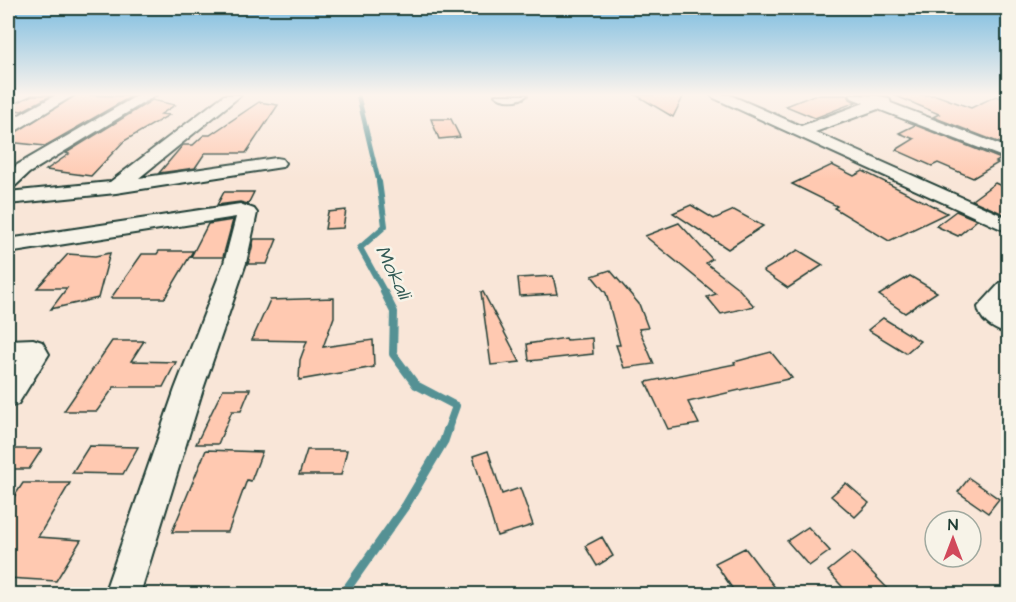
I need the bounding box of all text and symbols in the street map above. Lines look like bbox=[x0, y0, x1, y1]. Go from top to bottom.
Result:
water label: Mokali bbox=[368, 240, 419, 306]
north arrow bbox=[923, 509, 983, 569]
text: N bbox=[948, 514, 958, 536]

